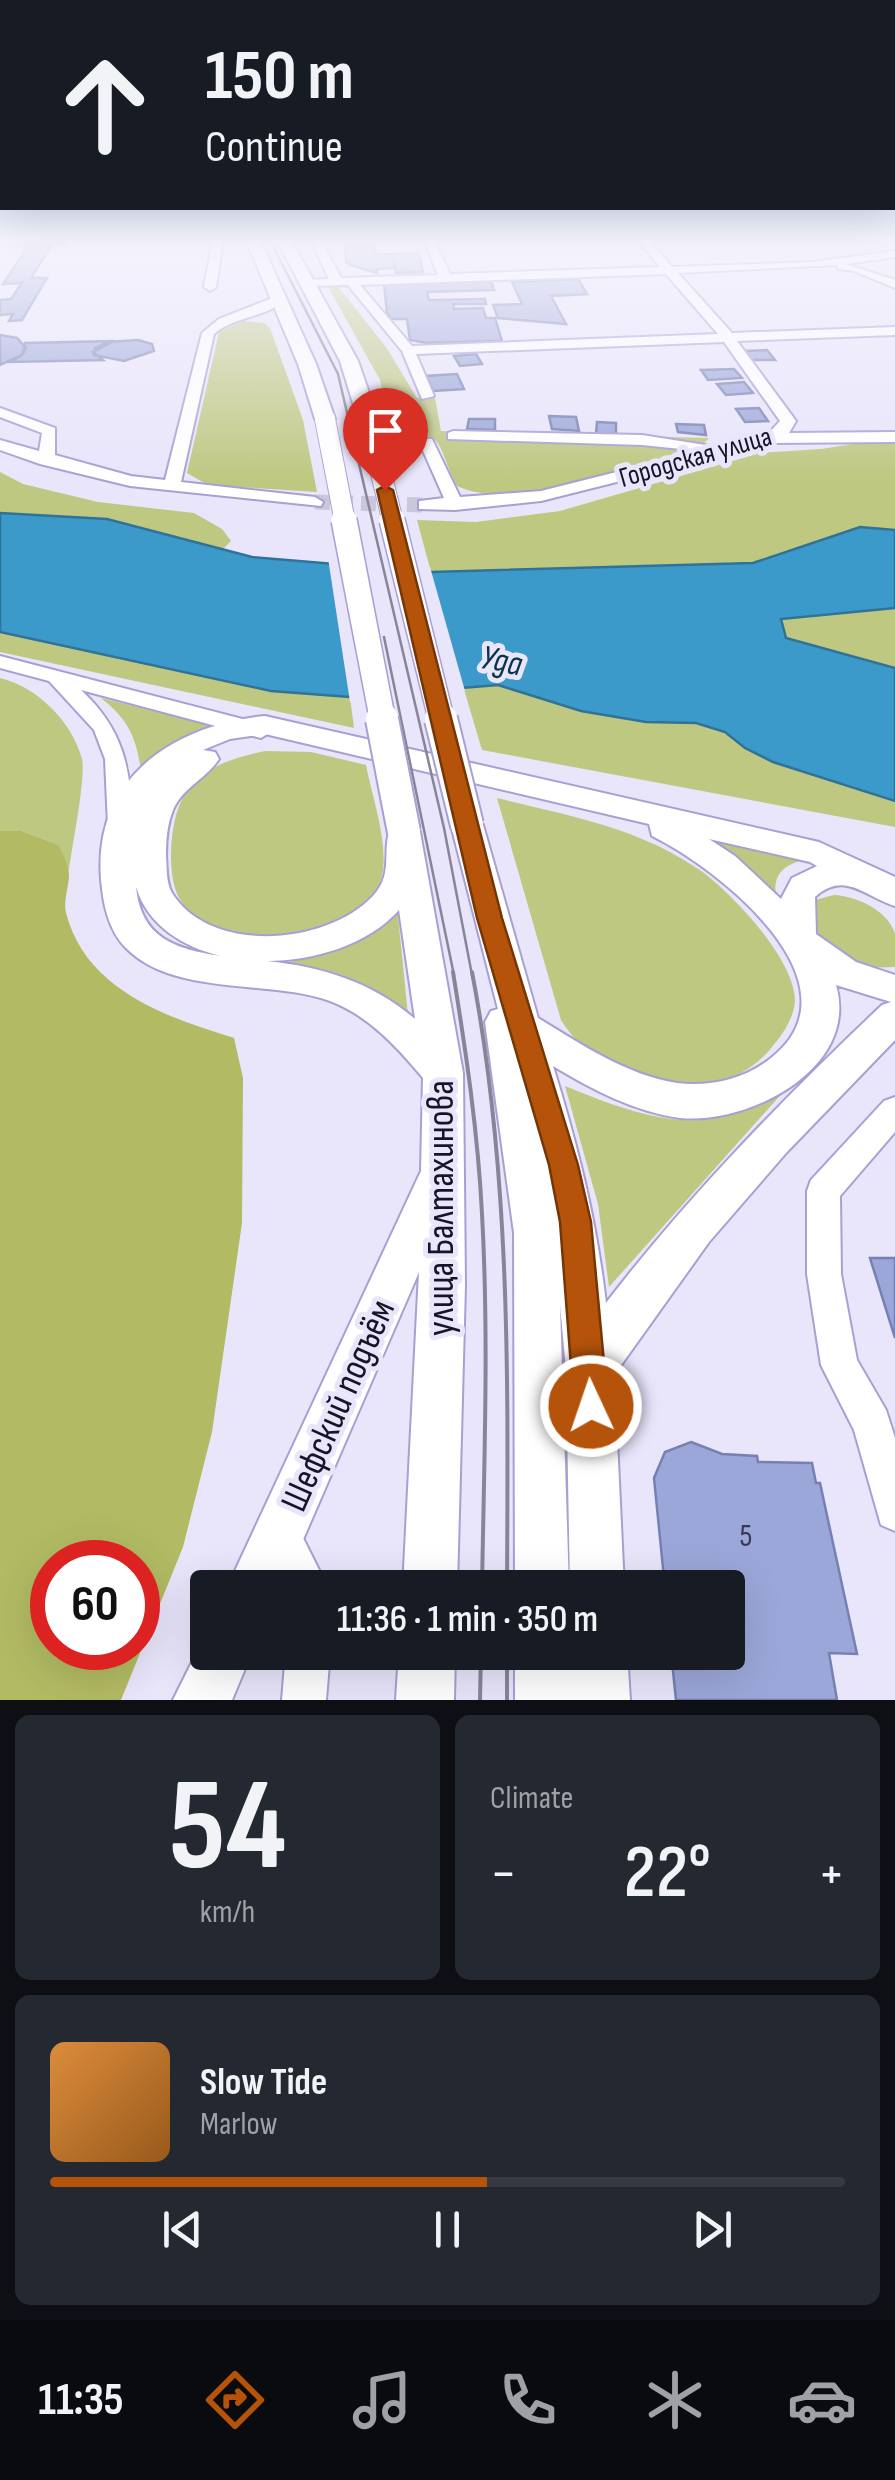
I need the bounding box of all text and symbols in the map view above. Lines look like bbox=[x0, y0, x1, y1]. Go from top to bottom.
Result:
text: 150 m bbox=[205, 35, 354, 119]
icon: ahead bbox=[40, 40, 170, 170]
text: Continue bbox=[205, 120, 343, 175]
pin bbox=[343, 388, 428, 491]
icon: arrive bbox=[358, 403, 413, 458]
street label: Городская улица bbox=[615, 420, 776, 495]
water label: Уда bbox=[477, 636, 526, 687]
street label: улица Балтахинова bbox=[419, 1080, 464, 1336]
street label: Шефский подъём bbox=[272, 1293, 405, 1518]
position arrow bbox=[539, 1354, 643, 1458]
house number: 5 bbox=[740, 1517, 752, 1556]
speed limit sign: 60 bbox=[30, 1540, 160, 1670]
text: 11:36 · 1 min · 350 m bbox=[337, 1597, 598, 1642]
text: 54 bbox=[169, 1750, 286, 1906]
text: Climate bbox=[490, 1779, 573, 1818]
text: 22° bbox=[624, 1828, 711, 1919]
text: − bbox=[490, 1841, 517, 1908]
text: + bbox=[818, 1841, 845, 1908]
text: km/h bbox=[200, 1893, 255, 1932]
text: Slow Tide bbox=[200, 2060, 327, 2105]
text: Marlow bbox=[200, 2105, 278, 2144]
icon: previous bbox=[155, 2202, 210, 2257]
icon: pause bbox=[420, 2202, 475, 2257]
icon: next bbox=[685, 2202, 740, 2257]
icon: directions bbox=[200, 2365, 270, 2435]
icon: music bbox=[347, 2365, 417, 2435]
icon: phone bbox=[493, 2365, 563, 2435]
icon: climate bbox=[640, 2365, 710, 2435]
icon: car bbox=[787, 2365, 857, 2435]
text: 11:35 bbox=[38, 2373, 124, 2428]

